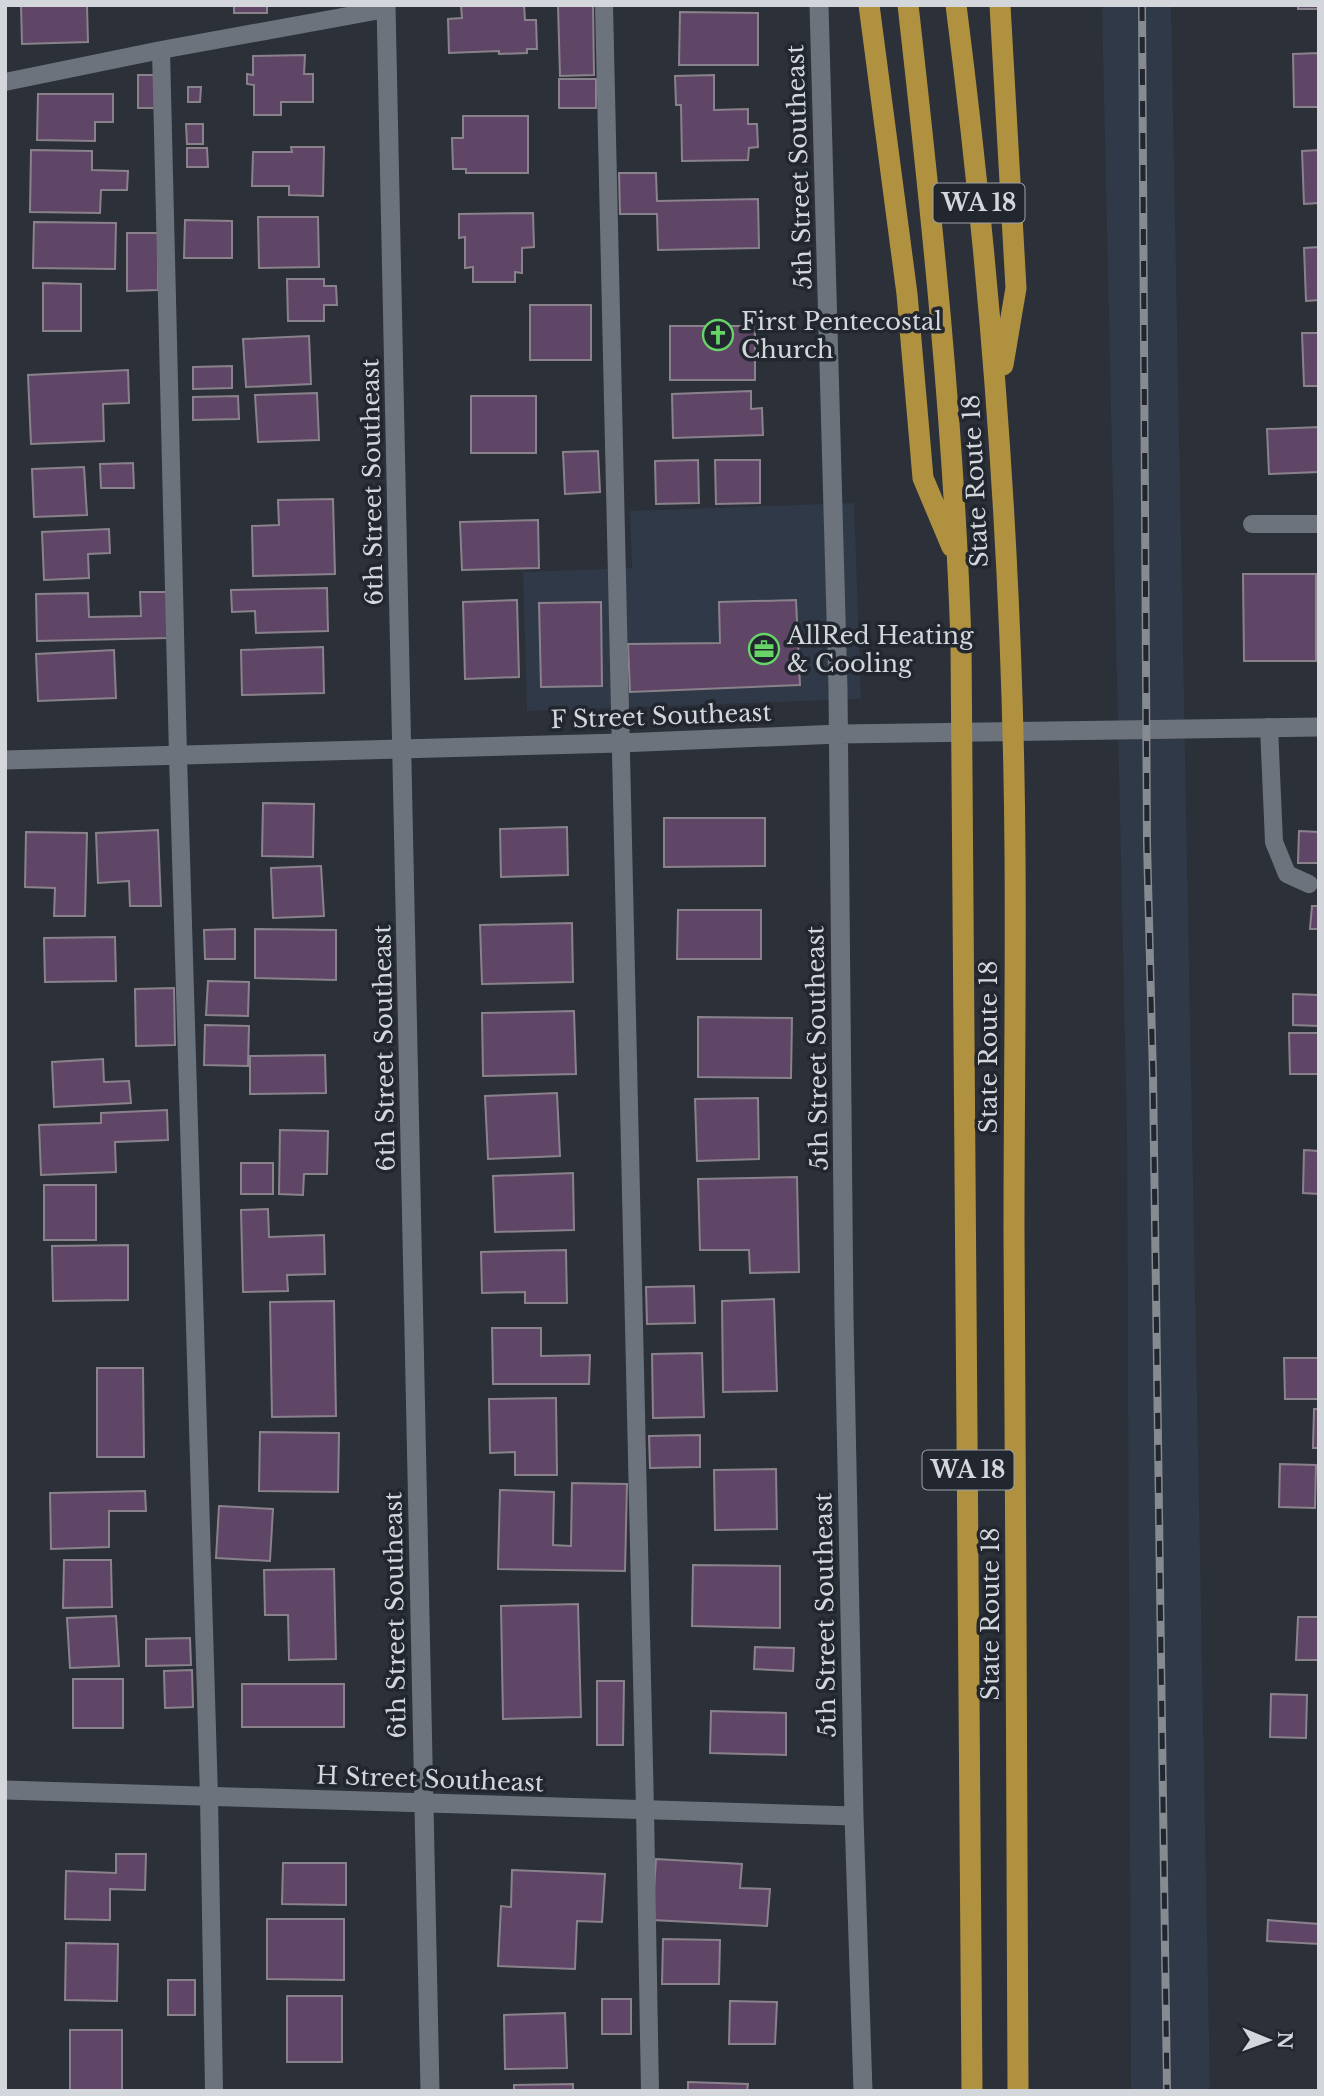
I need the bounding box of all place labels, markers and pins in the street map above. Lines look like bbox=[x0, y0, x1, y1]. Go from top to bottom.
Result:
place label: First Pentecostal Church bbox=[741, 307, 942, 364]
church icon: First Pentecostal Church bbox=[701, 318, 735, 352]
place label: AllRed Heating & Cooling bbox=[786, 621, 974, 678]
office icon: AllRed Heating & Cooling bbox=[747, 632, 781, 666]

